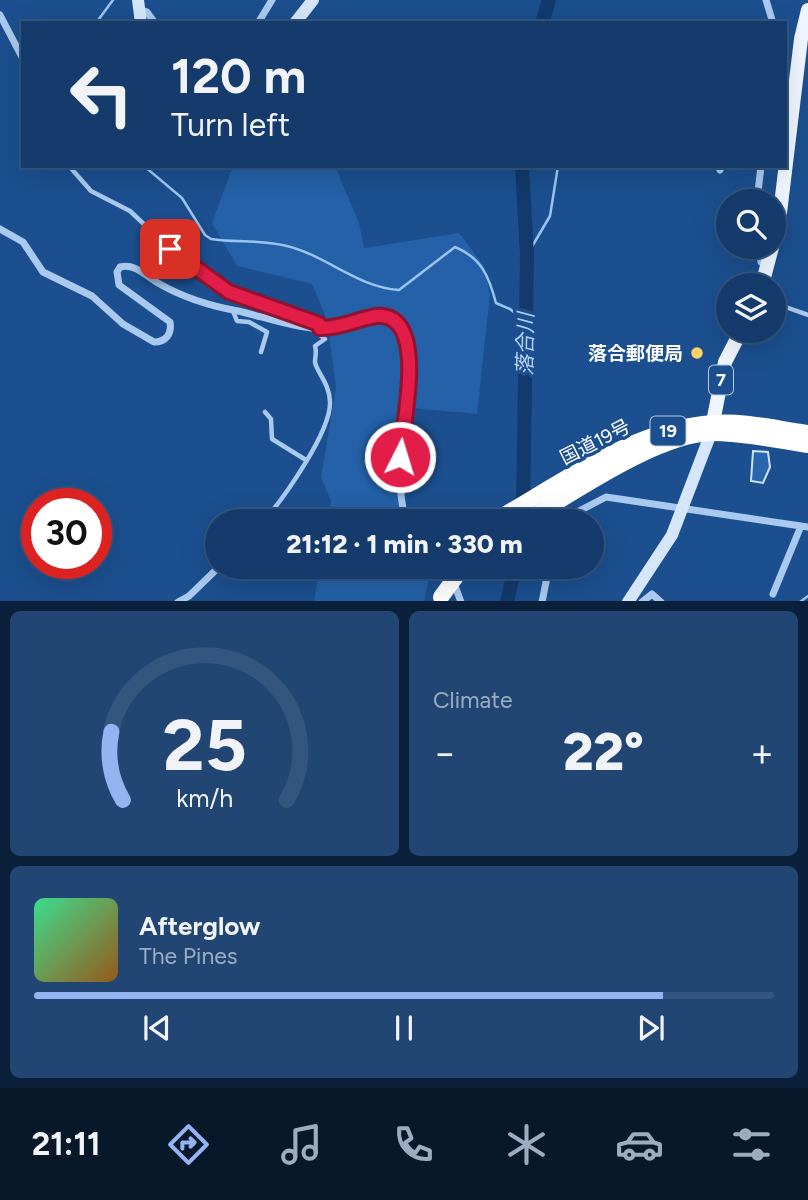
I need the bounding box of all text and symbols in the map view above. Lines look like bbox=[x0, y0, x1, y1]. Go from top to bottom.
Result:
text: 120 m bbox=[171, 46, 306, 105]
icon: left bbox=[56, 49, 147, 140]
text: Turn left bbox=[171, 106, 290, 144]
map controls bbox=[716, 189, 786, 343]
button: search bbox=[716, 189, 786, 259]
pin bbox=[140, 219, 200, 279]
icon: arrive bbox=[151, 230, 189, 268]
button: layers bbox=[716, 273, 786, 343]
water label: 落合川 bbox=[512, 310, 538, 376]
place label: 落合郵便局 bbox=[588, 342, 683, 365]
marker: 落合郵便局 bbox=[689, 345, 705, 361]
road number: 7 bbox=[709, 366, 733, 394]
street label: 国道19号 bbox=[556, 415, 634, 469]
road number: 19 bbox=[650, 416, 686, 446]
position arrow bbox=[363, 420, 437, 494]
speed limit sign: 30 bbox=[21, 488, 112, 579]
text: 21:12 · 1 min · 330 m bbox=[286, 528, 523, 560]
text: Climate bbox=[433, 686, 512, 714]
text: 25 bbox=[162, 701, 247, 788]
text: 22° bbox=[563, 721, 644, 783]
text: − bbox=[433, 730, 457, 776]
text: + bbox=[750, 730, 774, 776]
text: km/h bbox=[176, 782, 233, 812]
text: Afterglow bbox=[139, 910, 261, 942]
text: The Pines bbox=[139, 942, 238, 970]
icon: previous bbox=[138, 1009, 176, 1047]
icon: pause bbox=[385, 1009, 423, 1047]
icon: next bbox=[632, 1009, 670, 1047]
icon: directions bbox=[164, 1120, 213, 1169]
icon: music bbox=[277, 1120, 326, 1169]
icon: phone bbox=[389, 1120, 438, 1169]
icon: climate bbox=[502, 1120, 551, 1169]
icon: car bbox=[615, 1120, 664, 1169]
icon: filters bbox=[727, 1120, 776, 1169]
text: 21:11 bbox=[32, 1125, 100, 1163]

